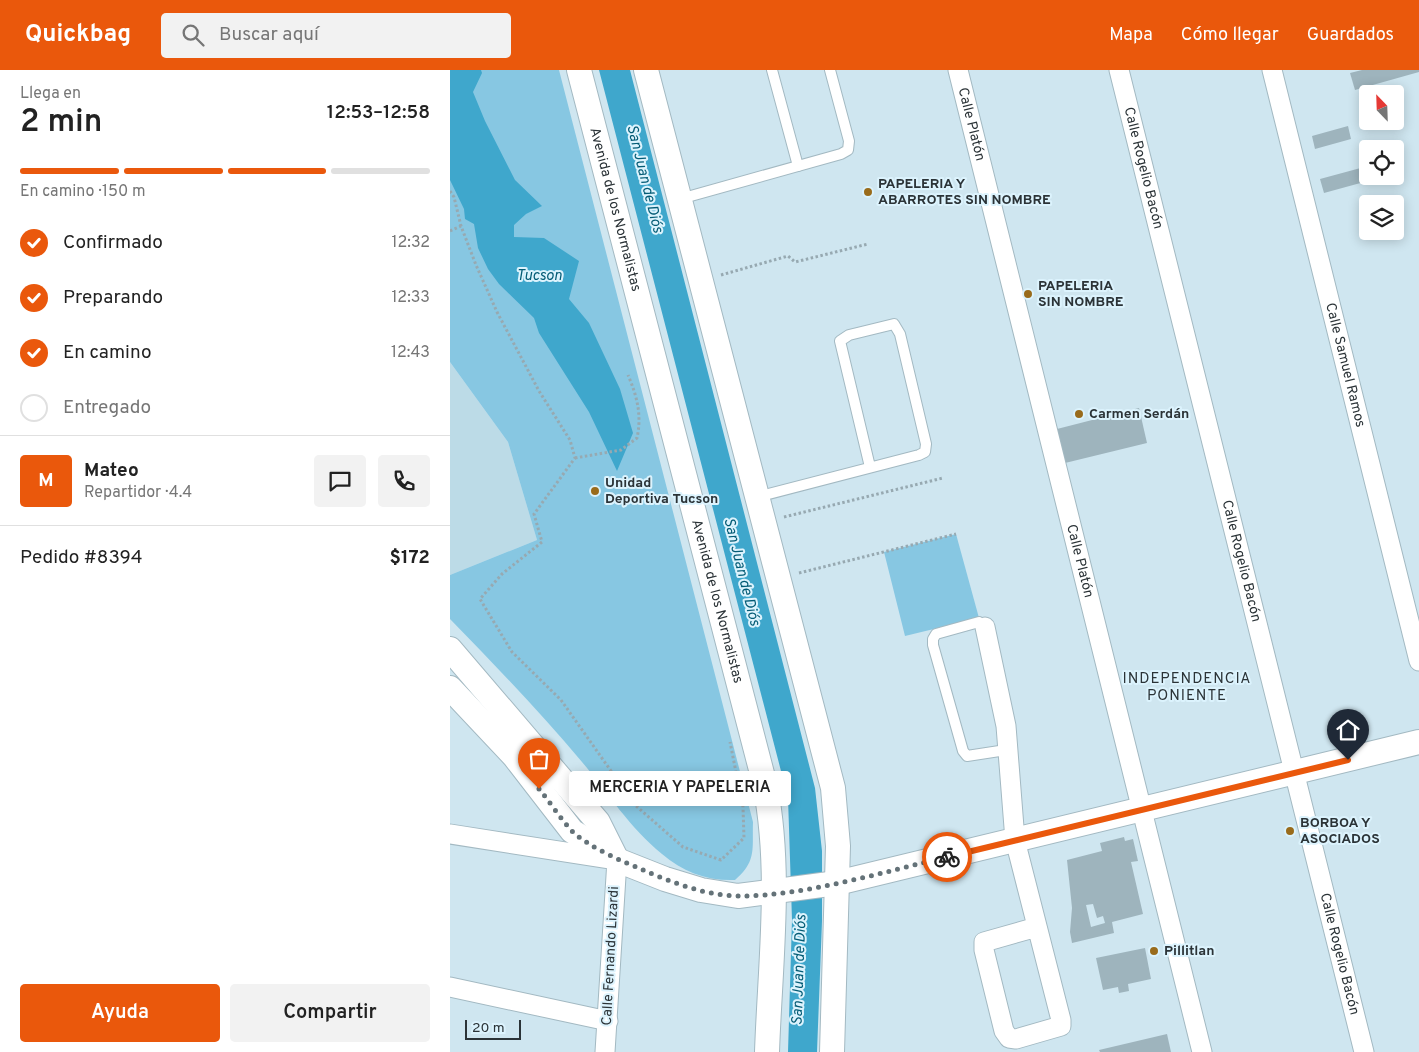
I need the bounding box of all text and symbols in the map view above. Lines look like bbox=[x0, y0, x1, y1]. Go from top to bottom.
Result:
search box bbox=[161, 13, 511, 58]
text: Quickbag bbox=[25, 20, 131, 50]
icon: search bbox=[179, 21, 207, 49]
text: Buscar aquí bbox=[219, 23, 319, 47]
text: Mapa bbox=[1109, 24, 1153, 47]
text: Cómo llegar bbox=[1181, 24, 1279, 47]
text: Guardados bbox=[1307, 24, 1394, 47]
text: Llega en bbox=[20, 84, 81, 104]
north arrow bbox=[1359, 85, 1404, 130]
map controls bbox=[1359, 85, 1404, 240]
street label: Calle Platón bbox=[954, 86, 989, 163]
text: 12:53–12:58 bbox=[327, 101, 430, 125]
text: 2 min bbox=[20, 103, 102, 143]
street label: Calle Rogelio Bacón bbox=[1120, 105, 1167, 231]
water label: San Juan de Diós bbox=[621, 123, 667, 235]
street label: Avenida de los Normalistas bbox=[586, 126, 645, 293]
button: locate bbox=[1359, 140, 1404, 185]
place label: PAPELERIA Y ABARROTES SIN NOMBRE bbox=[878, 176, 1051, 209]
text: En camino · 150 m bbox=[20, 182, 146, 202]
marker: PAPELERIA Y ABARROTES SIN NOMBRE bbox=[862, 186, 874, 198]
button: layers bbox=[1359, 195, 1404, 240]
icon: check bbox=[20, 229, 48, 257]
text: Confirmado bbox=[63, 231, 163, 255]
text: 12:32 bbox=[392, 233, 430, 253]
water label: Tucson bbox=[516, 267, 562, 286]
place label: PAPELERIA SIN NOMBRE bbox=[1038, 278, 1124, 311]
icon: check bbox=[20, 284, 48, 312]
text: Preparando bbox=[63, 286, 163, 310]
text: 12:33 bbox=[391, 288, 430, 308]
marker: PAPELERIA SIN NOMBRE bbox=[1022, 288, 1034, 300]
street label: Calle Samuel Ramos bbox=[1322, 301, 1369, 429]
icon: check bbox=[20, 339, 48, 367]
text: En camino bbox=[63, 341, 152, 365]
text: 12:43 bbox=[391, 343, 430, 363]
text: Entregado bbox=[63, 396, 151, 420]
place label: Carmen Serdán bbox=[1089, 406, 1189, 423]
marker: Carmen Serdán bbox=[1073, 408, 1085, 420]
button: chat bbox=[314, 455, 366, 507]
button: phone bbox=[378, 455, 430, 507]
text: Mateo bbox=[84, 459, 139, 483]
text: M bbox=[38, 469, 54, 493]
place label: Unidad Deportiva Tucson bbox=[605, 475, 718, 508]
text: Repartidor · 4.4 bbox=[84, 483, 192, 503]
marker: Unidad Deportiva Tucson bbox=[589, 485, 601, 497]
street label: Calle Rogelio Bacón bbox=[1218, 498, 1265, 624]
water label: San Juan de Diós bbox=[718, 516, 764, 628]
street label: Avenida de los Normalistas bbox=[688, 518, 747, 685]
street label: Calle Platón bbox=[1063, 523, 1097, 600]
text: Pedido #8394 bbox=[20, 546, 143, 570]
text: $172 bbox=[389, 546, 430, 570]
district label: INDEPENDENCIA PONIENTE bbox=[1122, 670, 1252, 706]
pin bbox=[1327, 709, 1369, 760]
icon: home bbox=[1334, 716, 1362, 744]
pin bbox=[518, 738, 560, 789]
icon: bag bbox=[525, 745, 553, 773]
callout: MERCERIA Y PAPELERIA bbox=[569, 772, 792, 806]
text: MERCERIA Y PAPELERIA bbox=[589, 778, 771, 798]
place label: BORBOA Y ASOCIADOS bbox=[1300, 815, 1380, 848]
marker: BORBOA Y ASOCIADOS bbox=[1284, 825, 1296, 837]
courier bbox=[922, 832, 972, 882]
icon: bike bbox=[933, 843, 961, 871]
street label: Calle Fernando Lizardi bbox=[599, 886, 623, 1026]
street label: Calle Rogelio Bacón bbox=[1316, 891, 1363, 1017]
water label: San Juan de Diós bbox=[789, 914, 811, 1026]
place label: Pillitlan bbox=[1164, 943, 1214, 960]
marker: Pillitlan bbox=[1148, 945, 1160, 957]
button: Ayuda bbox=[20, 984, 220, 1042]
button: Compartir bbox=[230, 984, 430, 1042]
scale bar bbox=[465, 1017, 521, 1040]
text: 20 m bbox=[472, 1020, 505, 1037]

